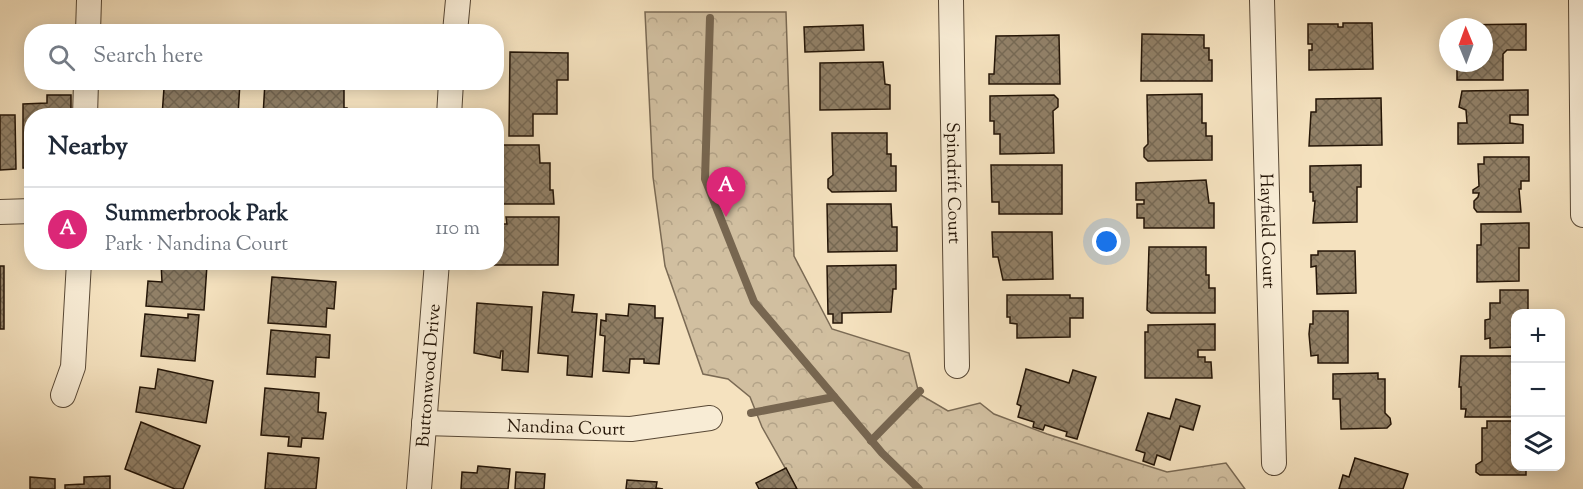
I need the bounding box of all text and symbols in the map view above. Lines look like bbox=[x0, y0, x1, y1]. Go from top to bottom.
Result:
north arrow bbox=[1439, 18, 1493, 72]
search box bbox=[24, 24, 504, 90]
icon: search bbox=[45, 41, 78, 74]
text: Search here bbox=[93, 41, 203, 73]
street label: Spindrift Court bbox=[938, 122, 966, 244]
text: Nearby bbox=[48, 129, 128, 166]
pin: A bbox=[706, 168, 746, 217]
street label: Hayfield Court bbox=[1251, 173, 1280, 289]
text: Summerbrook Park bbox=[105, 199, 288, 231]
text: A bbox=[59, 215, 76, 244]
text: 110 m bbox=[435, 215, 480, 244]
your location bbox=[1092, 227, 1121, 256]
text: Park · Nandina Court bbox=[105, 231, 288, 260]
street label: Buttonwood Drive bbox=[411, 303, 449, 448]
map controls bbox=[1511, 309, 1565, 471]
button: + bbox=[1511, 309, 1565, 363]
button: − bbox=[1511, 363, 1565, 417]
street label: Nandina Court bbox=[506, 414, 625, 444]
button: layers bbox=[1511, 417, 1565, 471]

